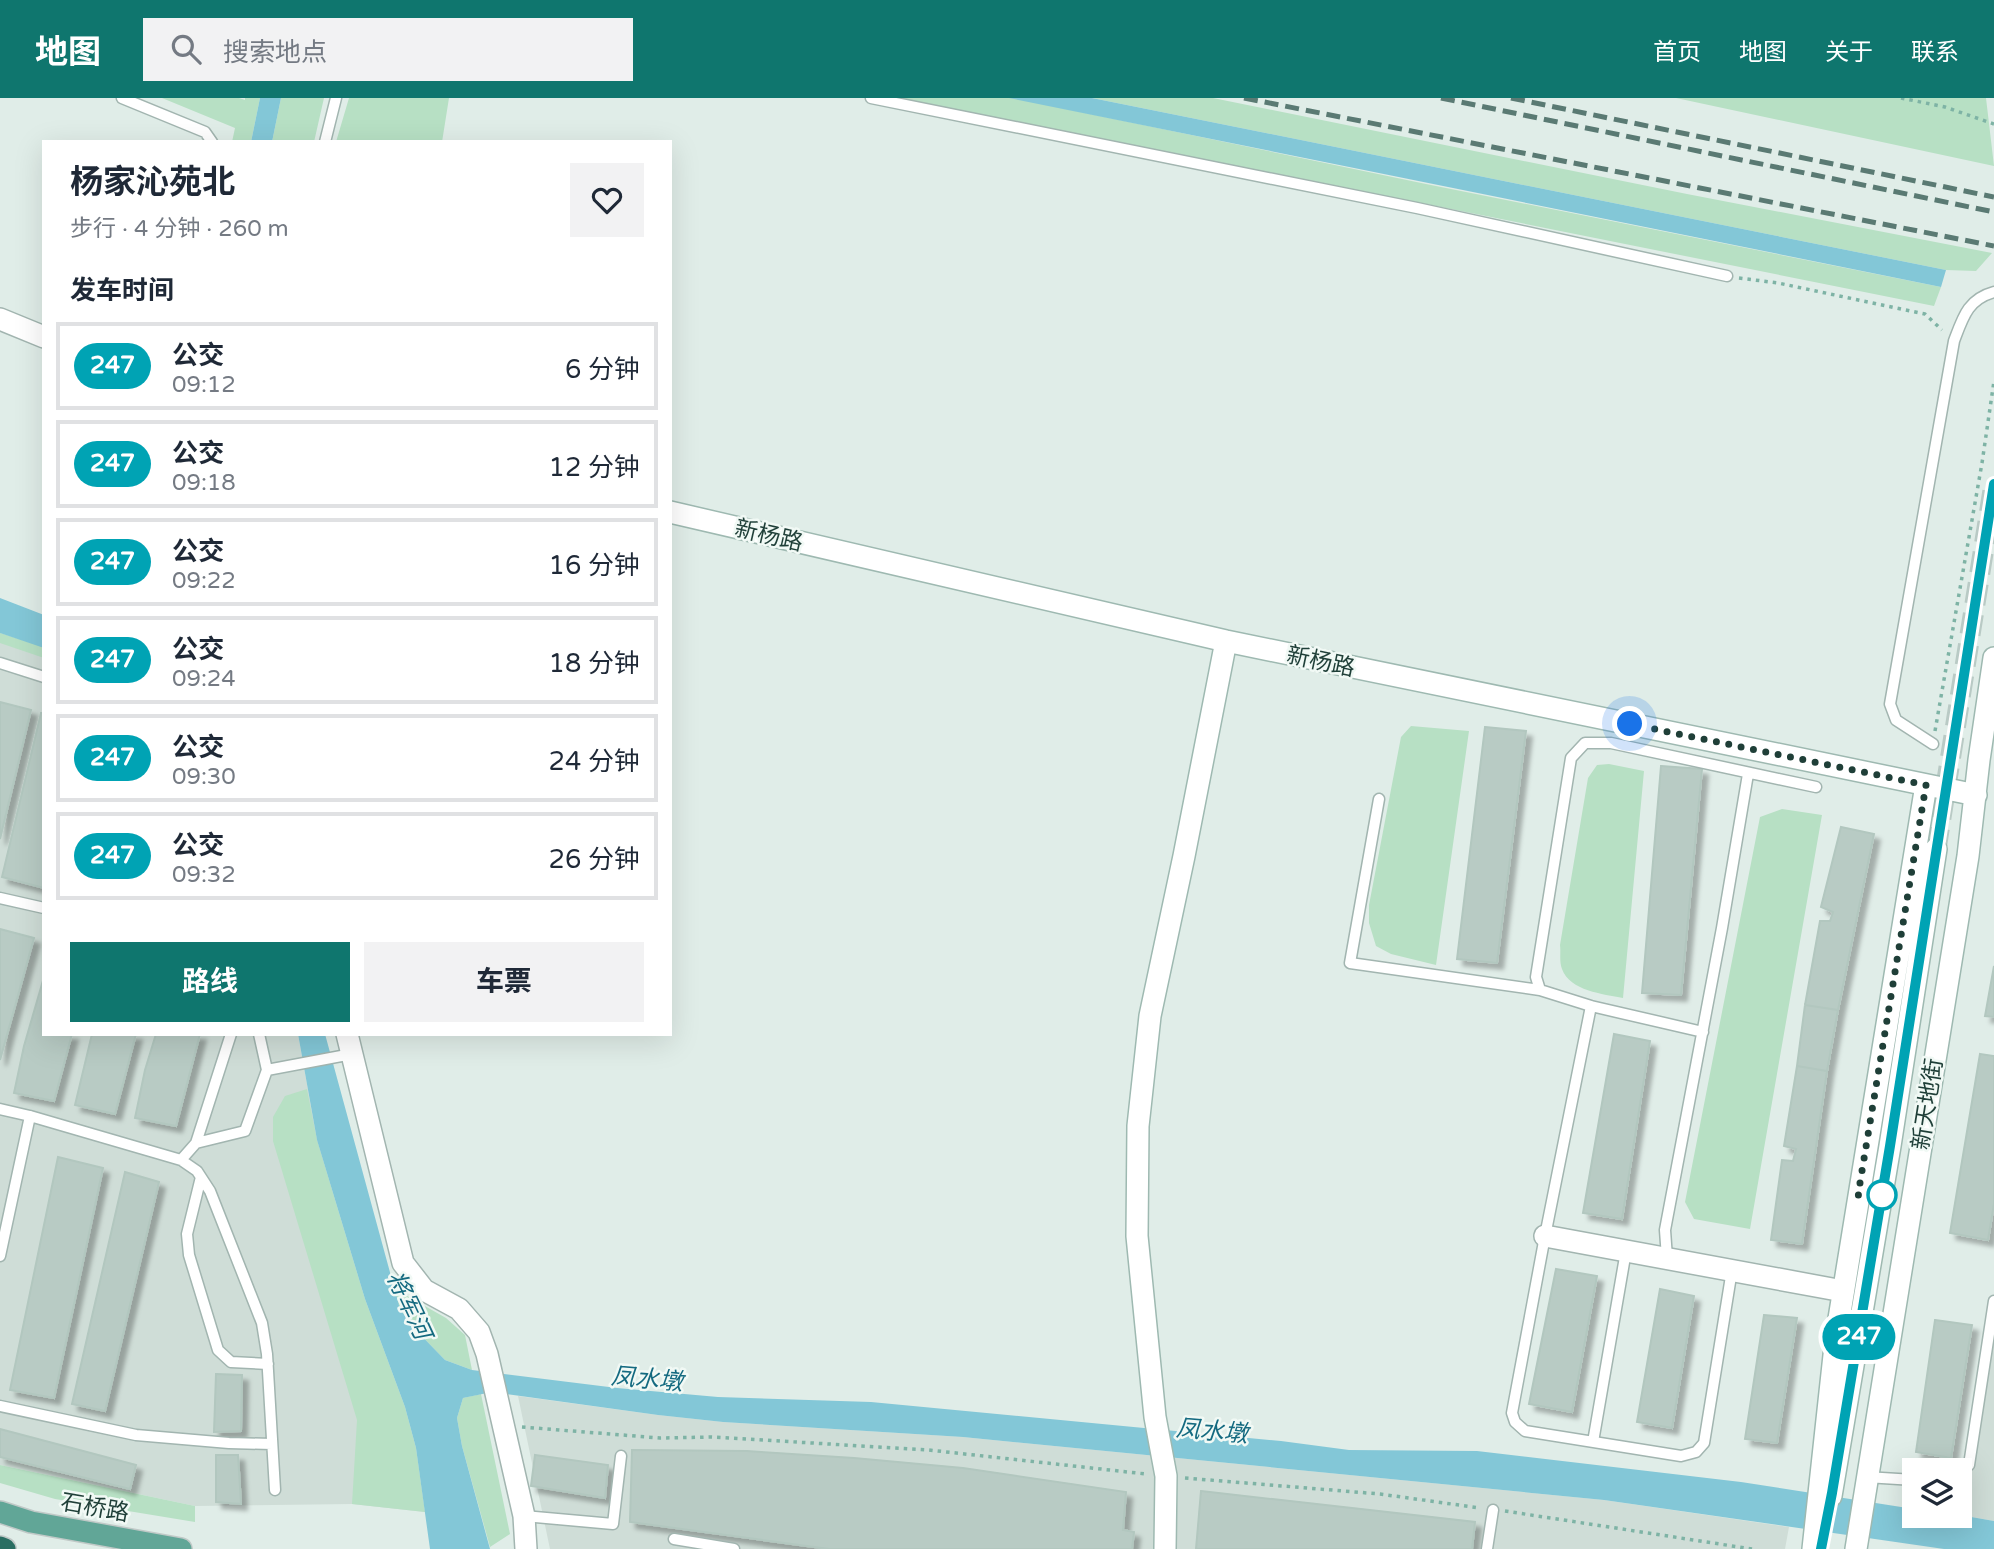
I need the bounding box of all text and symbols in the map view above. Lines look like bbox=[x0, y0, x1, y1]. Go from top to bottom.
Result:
search box bbox=[143, 18, 633, 81]
icon: search bbox=[167, 30, 205, 68]
text: 地图 bbox=[35, 33, 101, 72]
text: 搜索地点 bbox=[223, 37, 327, 68]
text: 首页 bbox=[1653, 38, 1701, 67]
text: 地图 bbox=[1739, 38, 1787, 67]
text: 关于 bbox=[1825, 38, 1873, 67]
text: 联系 bbox=[1911, 38, 1959, 67]
text: 杨家沁苑北 bbox=[70, 163, 235, 202]
button: heart bbox=[570, 163, 644, 237]
text: 步行 · 4 分钟 · 260 m bbox=[70, 215, 289, 243]
text: 发车时间 bbox=[70, 275, 174, 306]
text: 公交 bbox=[172, 340, 224, 371]
text: 247 bbox=[90, 351, 135, 380]
text: 6 分钟 bbox=[565, 354, 640, 385]
text: 09:12 bbox=[172, 371, 236, 399]
text: 公交 bbox=[172, 438, 224, 469]
text: 247 bbox=[90, 449, 135, 478]
text: 12 分钟 bbox=[549, 452, 640, 483]
text: 09:18 bbox=[172, 469, 236, 497]
street label: 新杨路 bbox=[732, 515, 806, 557]
text: 公交 bbox=[172, 536, 224, 567]
text: 247 bbox=[90, 547, 135, 576]
text: 16 分钟 bbox=[549, 550, 640, 581]
text: 09:22 bbox=[172, 567, 236, 595]
text: 公交 bbox=[172, 634, 224, 665]
street label: 新杨路 bbox=[1284, 641, 1357, 683]
text: 247 bbox=[90, 645, 135, 674]
text: 18 分钟 bbox=[549, 648, 640, 679]
text: 09:24 bbox=[172, 665, 236, 693]
your location bbox=[1612, 706, 1647, 741]
text: 公交 bbox=[172, 732, 224, 763]
text: 247 bbox=[90, 743, 135, 772]
text: 24 分钟 bbox=[549, 746, 640, 777]
text: 09:30 bbox=[172, 763, 236, 791]
text: 公交 bbox=[172, 830, 224, 861]
text: 247 bbox=[90, 841, 135, 870]
text: 26 分钟 bbox=[549, 844, 640, 875]
text: 09:32 bbox=[172, 861, 236, 889]
button: 路线 bbox=[70, 942, 350, 1022]
button: 车票 bbox=[364, 942, 644, 1022]
street label: 新天地街 bbox=[1907, 1057, 1949, 1152]
unlabelled marker bbox=[1867, 1180, 1897, 1210]
water label: 将军河 bbox=[380, 1266, 439, 1348]
line badge: 247 bbox=[1819, 1314, 1899, 1360]
text: 247 bbox=[1836, 1322, 1882, 1351]
water label: 凤水墩 bbox=[610, 1362, 687, 1397]
water label: 凤水墩 bbox=[1175, 1414, 1252, 1449]
map controls bbox=[1902, 1458, 1972, 1528]
button: layers bbox=[1902, 1458, 1972, 1528]
street label: 石桥路 bbox=[58, 1488, 131, 1528]

